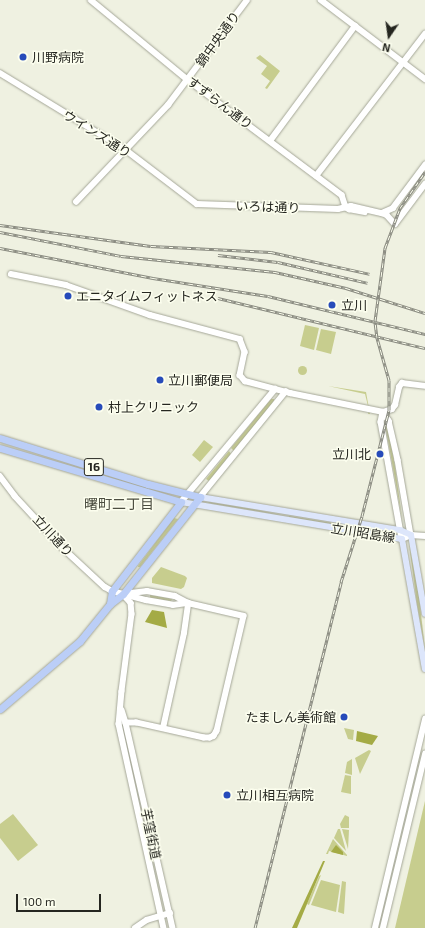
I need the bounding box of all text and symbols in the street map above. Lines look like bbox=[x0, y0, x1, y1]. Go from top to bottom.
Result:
street label: 錦中央通り bbox=[193, 8, 243, 70]
north arrow bbox=[369, 16, 409, 56]
text: N bbox=[381, 41, 392, 55]
place label: 川野病院 bbox=[32, 49, 84, 65]
marker: 川野病院 bbox=[17, 51, 29, 63]
street label: すずらん通り bbox=[184, 73, 256, 133]
street label: ウインズ通り bbox=[60, 107, 134, 161]
street label: いろは通り bbox=[235, 198, 301, 216]
place label: エニタイムフィットネス bbox=[76, 288, 219, 304]
marker: エニタイムフィットネス bbox=[63, 291, 73, 301]
place label: 立川 bbox=[341, 297, 367, 313]
marker: 立川 bbox=[326, 299, 338, 311]
place label: 立川郵便局 bbox=[168, 372, 233, 388]
marker: 立川郵便局 bbox=[155, 375, 165, 385]
place label: 村上クリニック bbox=[108, 399, 199, 415]
marker: 村上クリニック bbox=[93, 401, 105, 413]
place label: 立川北 bbox=[332, 446, 371, 462]
marker: 立川北 bbox=[374, 448, 386, 460]
road number: 16 bbox=[83, 457, 105, 477]
district label: 曙町二丁目 bbox=[84, 496, 154, 512]
street label: 立川通り bbox=[30, 512, 76, 560]
street label: 立川昭島線 bbox=[330, 520, 396, 546]
place label: たましん美術館 bbox=[245, 709, 336, 725]
marker: たましん美術館 bbox=[339, 712, 349, 722]
place label: 立川相互病院 bbox=[236, 787, 314, 803]
marker: 立川相互病院 bbox=[221, 789, 233, 801]
street label: 芋窪街道 bbox=[138, 807, 164, 861]
scale bar bbox=[18, 886, 103, 912]
text: 100 m bbox=[23, 894, 55, 908]

